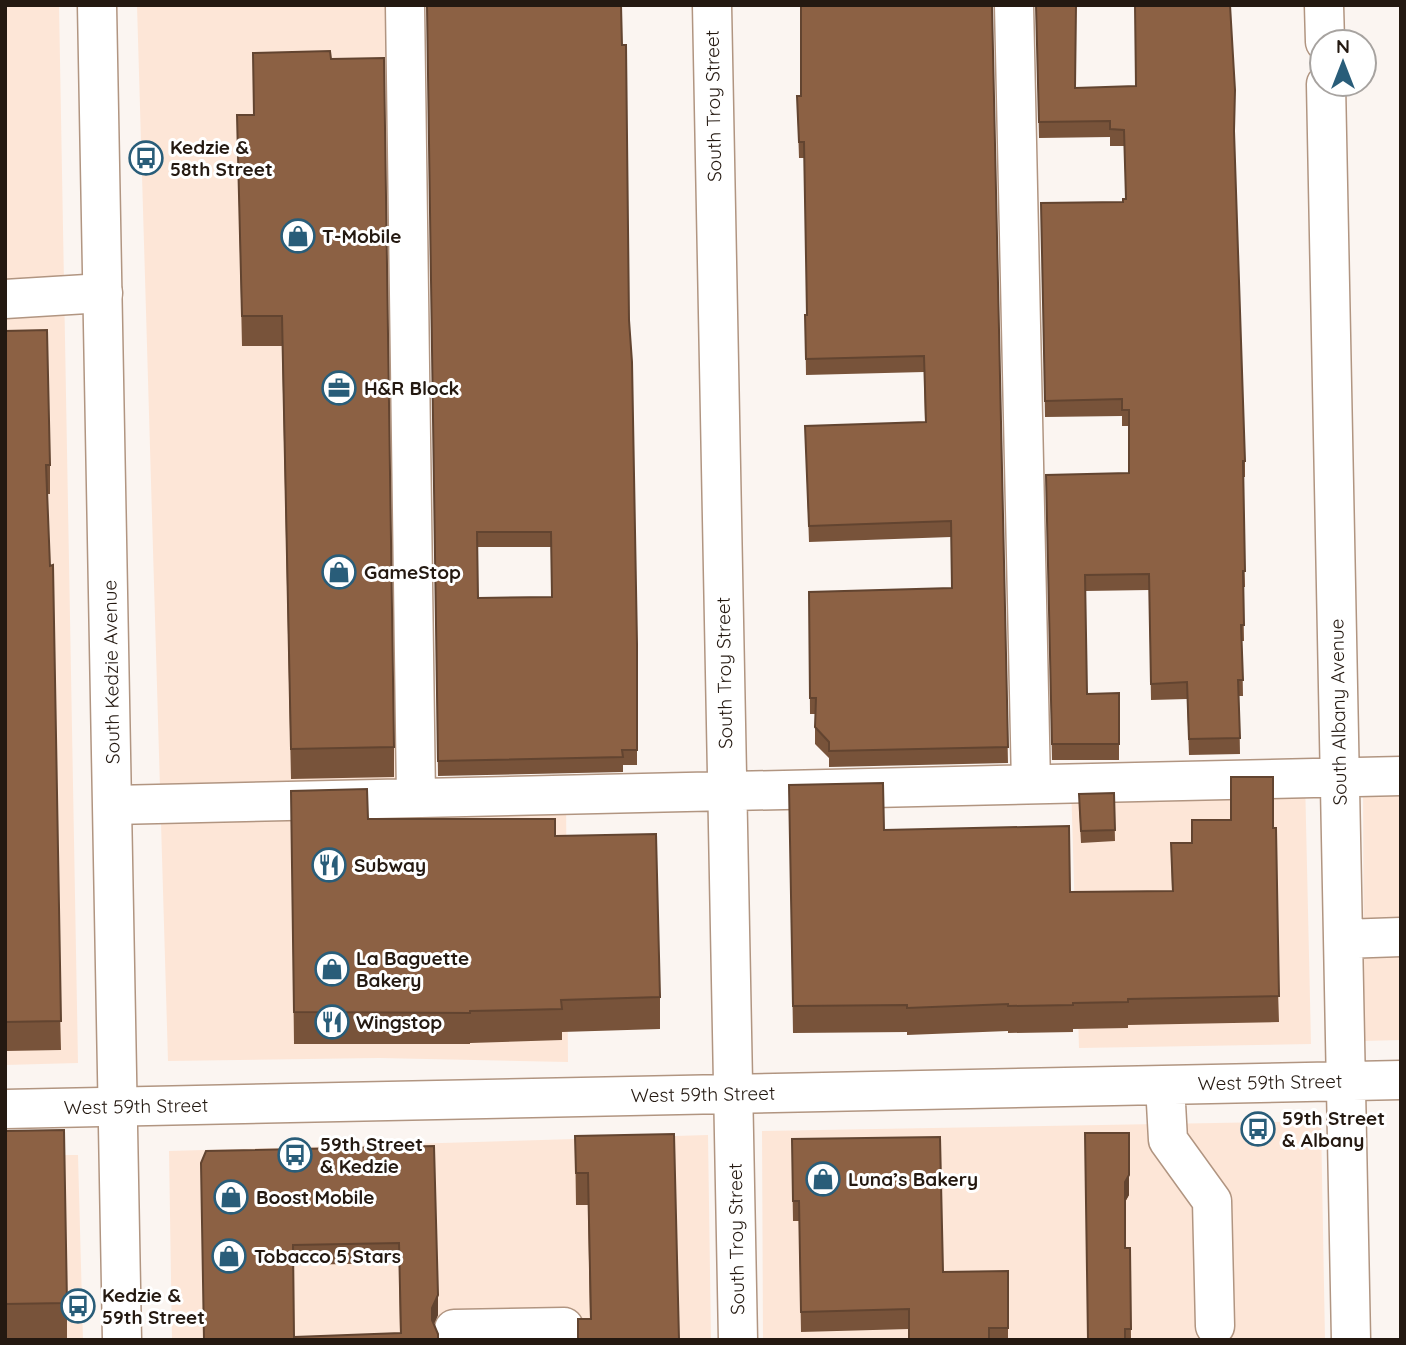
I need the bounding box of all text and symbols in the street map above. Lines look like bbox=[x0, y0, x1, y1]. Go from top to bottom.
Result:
north arrow bbox=[1308, 28, 1378, 98]
street label: South Troy Street bbox=[700, 30, 726, 182]
text: N bbox=[1336, 34, 1350, 58]
place label: Kedzie & 58th Street bbox=[170, 135, 273, 181]
bus stop icon: Kedzie & 58th Street bbox=[127, 139, 165, 177]
shop icon: T-Mobile bbox=[279, 217, 317, 255]
place label: T-Mobile bbox=[322, 224, 401, 248]
office icon: H&R Block bbox=[320, 369, 358, 407]
place label: H&R Block bbox=[364, 376, 460, 400]
shop icon: GameStop bbox=[320, 553, 358, 591]
place label: GameStop bbox=[364, 560, 461, 584]
street label: South Kedzie Avenue bbox=[97, 580, 125, 764]
street label: South Troy Street bbox=[711, 597, 737, 749]
street label: South Albany Avenue bbox=[1324, 618, 1352, 806]
restaurant icon: Subway bbox=[310, 846, 348, 884]
place label: Subway bbox=[354, 853, 426, 877]
place label: La Baguette Bakery bbox=[356, 946, 469, 992]
shop icon: La Baguette Bakery bbox=[313, 950, 351, 988]
restaurant icon: Wingstop bbox=[313, 1003, 351, 1041]
place label: Wingstop bbox=[356, 1010, 442, 1034]
street label: West 59th Street bbox=[1197, 1069, 1343, 1095]
street label: West 59th Street bbox=[630, 1081, 776, 1107]
street label: West 59th Street bbox=[63, 1093, 209, 1119]
place label: 59th Street & Albany bbox=[1282, 1106, 1385, 1152]
bus stop icon: 59th Street & Albany bbox=[1239, 1110, 1277, 1148]
place label: 59th Street & Kedzie bbox=[320, 1132, 423, 1178]
bus stop icon: 59th Street & Kedzie bbox=[276, 1136, 314, 1174]
shop icon: Luna’s Bakery bbox=[804, 1160, 842, 1198]
street label: South Troy Street bbox=[723, 1163, 749, 1315]
place label: Luna’s Bakery bbox=[848, 1167, 978, 1191]
shop icon: Boost Mobile bbox=[212, 1178, 250, 1216]
place label: Boost Mobile bbox=[256, 1185, 374, 1209]
shop icon: Tobacco 5 Stars bbox=[210, 1237, 248, 1275]
place label: Tobacco 5 Stars bbox=[254, 1244, 401, 1268]
place label: Kedzie & 59th Street bbox=[102, 1283, 205, 1329]
bus stop icon: Kedzie & 59th Street bbox=[59, 1287, 97, 1325]

